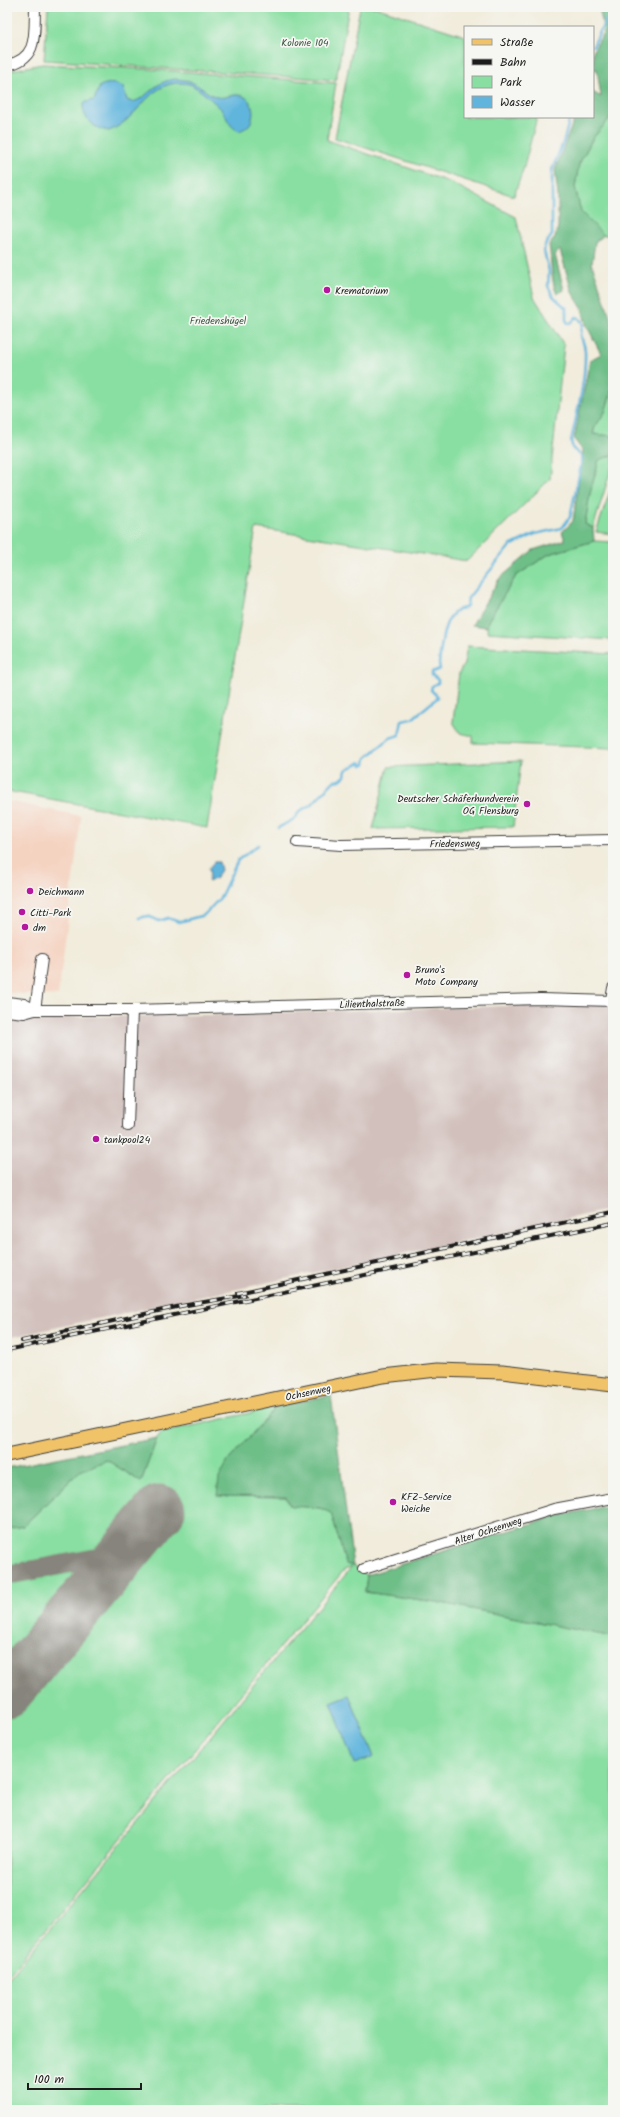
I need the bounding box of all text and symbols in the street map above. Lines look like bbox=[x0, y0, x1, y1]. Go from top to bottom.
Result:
legend bbox=[464, 26, 594, 118]
text: Straße bbox=[500, 33, 534, 52]
park label: Kolonie 104 bbox=[281, 35, 329, 51]
text: Bahn bbox=[500, 53, 526, 72]
text: Park bbox=[500, 73, 522, 92]
text: Wasser bbox=[500, 93, 536, 112]
place label: Krematorium bbox=[335, 283, 388, 299]
marker: Krematorium bbox=[322, 285, 332, 295]
park label: Friedenshügel bbox=[190, 313, 247, 329]
place label: Deutscher Schäferhundverein OG Flensburg bbox=[397, 791, 519, 819]
marker: Deutscher Schäferhundverein OG Flensburg bbox=[522, 799, 532, 809]
street label: Friedensweg bbox=[430, 836, 481, 852]
place label: Deichmann bbox=[38, 884, 84, 900]
marker: Deichmann bbox=[25, 886, 35, 896]
place label: Citti-Park bbox=[30, 905, 72, 921]
marker: Citti-Park bbox=[17, 907, 27, 917]
place label: dm bbox=[33, 920, 46, 936]
marker: dm bbox=[20, 922, 30, 932]
place label: Bruno's Moto Company bbox=[415, 962, 478, 990]
marker: Bruno's Moto Company bbox=[402, 970, 412, 980]
street label: Lilienthalstraße bbox=[339, 995, 405, 1013]
place label: tankpool24 bbox=[104, 1132, 151, 1148]
marker: tankpool24 bbox=[91, 1134, 101, 1144]
street label: Ochsenweg bbox=[284, 1380, 333, 1406]
place label: KFZ-Service Weiche bbox=[401, 1489, 452, 1517]
marker: KFZ-Service Weiche bbox=[388, 1497, 398, 1507]
street label: Alter Ochsenweg bbox=[452, 1512, 524, 1549]
scale bar bbox=[28, 2065, 141, 2091]
text: 100 m bbox=[34, 2070, 65, 2089]

